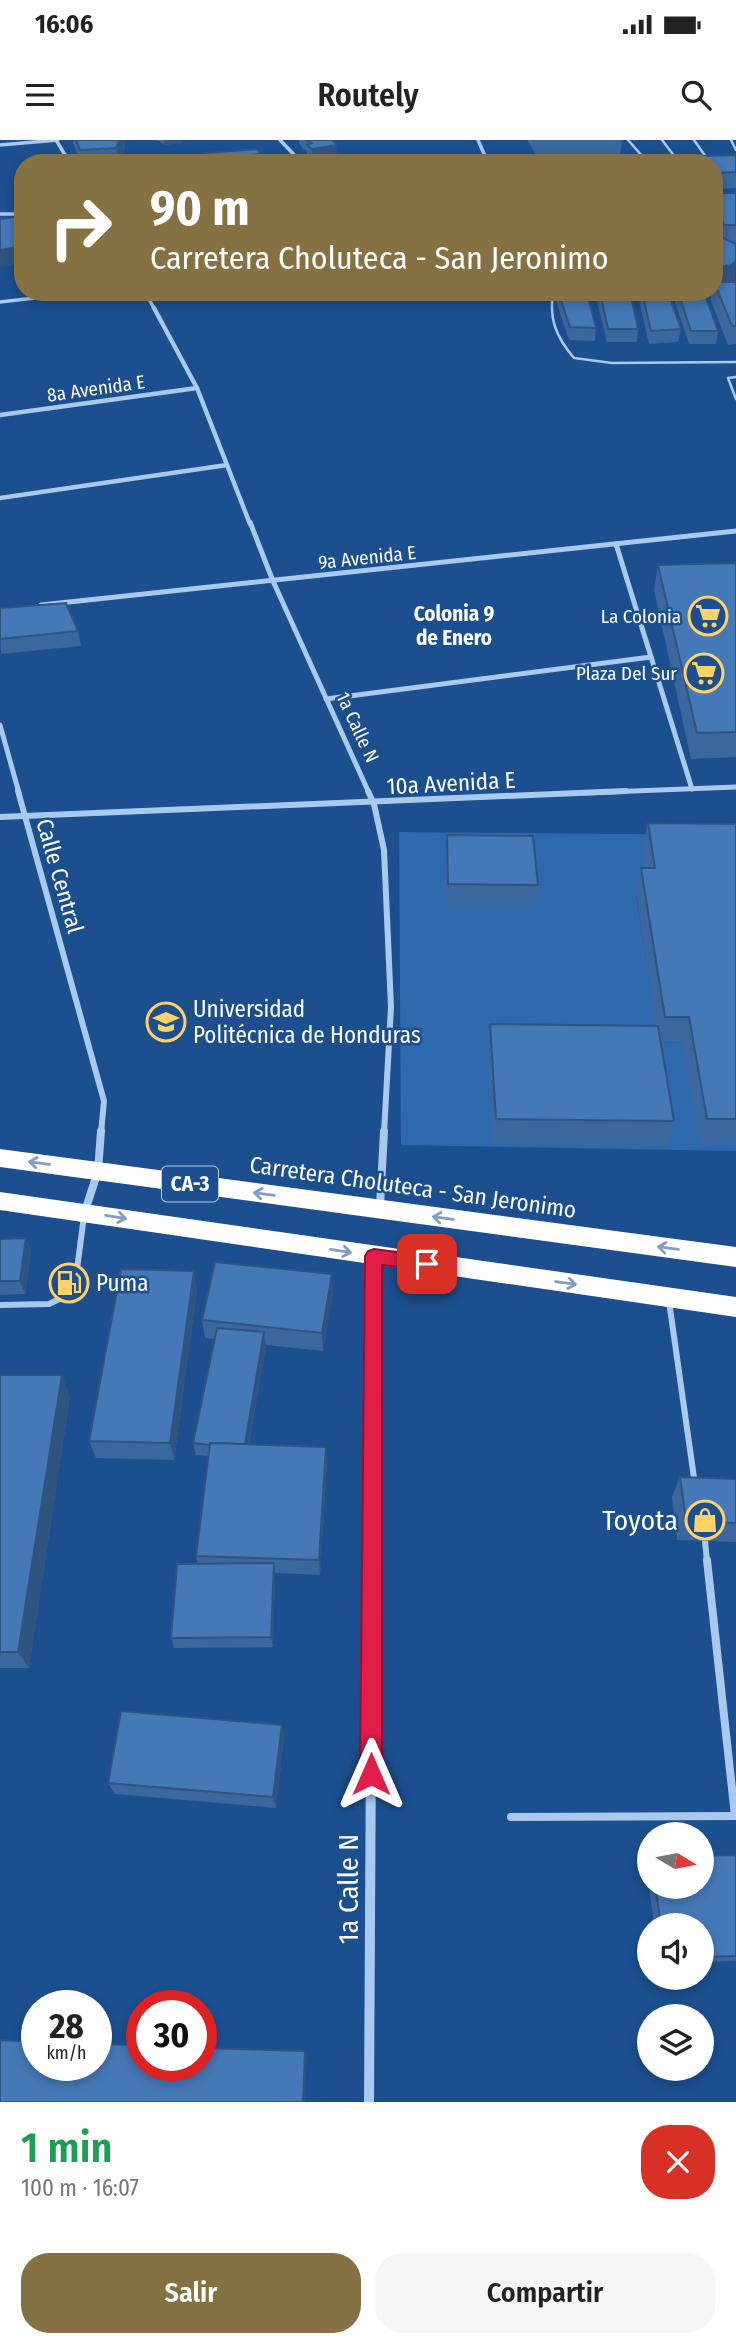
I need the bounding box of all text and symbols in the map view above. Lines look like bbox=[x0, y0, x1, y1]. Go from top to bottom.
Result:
text: 16:06 bbox=[35, 9, 93, 40]
icon: menu bbox=[21, 76, 59, 114]
text: Routely bbox=[317, 76, 419, 114]
icon: search bbox=[677, 76, 715, 114]
text: 90 m bbox=[150, 179, 250, 238]
icon: right bbox=[35, 182, 126, 273]
text: Carretera Choluteca - San Jeronimo bbox=[150, 239, 609, 277]
street label: 8a Avenida E bbox=[46, 370, 147, 407]
street label: 9a Avenida E bbox=[317, 541, 417, 574]
supermarket icon: La Colonia bbox=[687, 595, 729, 637]
district label: Colonia 9 de Enero bbox=[414, 601, 495, 651]
place label: La Colonia bbox=[601, 605, 681, 628]
supermarket icon: Plaza Del Sur bbox=[683, 652, 725, 694]
place label: Plaza Del Sur bbox=[576, 662, 677, 685]
street label: 1a Calle N bbox=[331, 688, 384, 766]
street label: 10a Avenida E bbox=[386, 766, 516, 800]
street label: Calle Central bbox=[30, 815, 90, 937]
place label: Universidad Politécnica de Honduras bbox=[193, 995, 421, 1049]
school or university icon: Universidad Politécnica de Honduras bbox=[145, 1001, 187, 1043]
street label: Carretera Choluteca - San Jeronimo bbox=[248, 1150, 578, 1224]
one-way arrow bbox=[28, 1156, 50, 1169]
road number: CA-3 bbox=[162, 1166, 218, 1202]
one-way arrow bbox=[253, 1187, 276, 1200]
one-way arrow bbox=[104, 1211, 127, 1224]
one-way arrow bbox=[432, 1212, 455, 1225]
pin bbox=[397, 1234, 457, 1294]
one-way arrow bbox=[657, 1241, 680, 1254]
one-way arrow bbox=[329, 1245, 352, 1258]
icon: arrive bbox=[408, 1245, 446, 1283]
fuel station icon: Puma bbox=[48, 1262, 90, 1304]
place label: Puma bbox=[96, 1269, 148, 1297]
one-way arrow bbox=[554, 1277, 577, 1290]
shop icon: Toyota bbox=[684, 1499, 726, 1541]
place label: Toyota bbox=[602, 1504, 678, 1537]
position arrow bbox=[334, 1737, 408, 1811]
north arrow bbox=[637, 1822, 714, 1899]
map controls bbox=[637, 1822, 714, 2081]
street label: 1a Calle N bbox=[332, 1834, 365, 1944]
button: sound bbox=[637, 1913, 714, 1990]
speed limit sign: 30 bbox=[126, 1990, 217, 2081]
button: layers bbox=[637, 2004, 714, 2081]
text: 28 bbox=[49, 2005, 84, 2047]
text: km/h bbox=[46, 2042, 87, 2064]
text: 1 min bbox=[21, 2123, 112, 2173]
button: close bbox=[641, 2125, 715, 2199]
text: 100 m · 16:07 bbox=[21, 2174, 139, 2202]
button: Salir bbox=[21, 2253, 361, 2333]
button: Compartir bbox=[375, 2253, 715, 2333]

